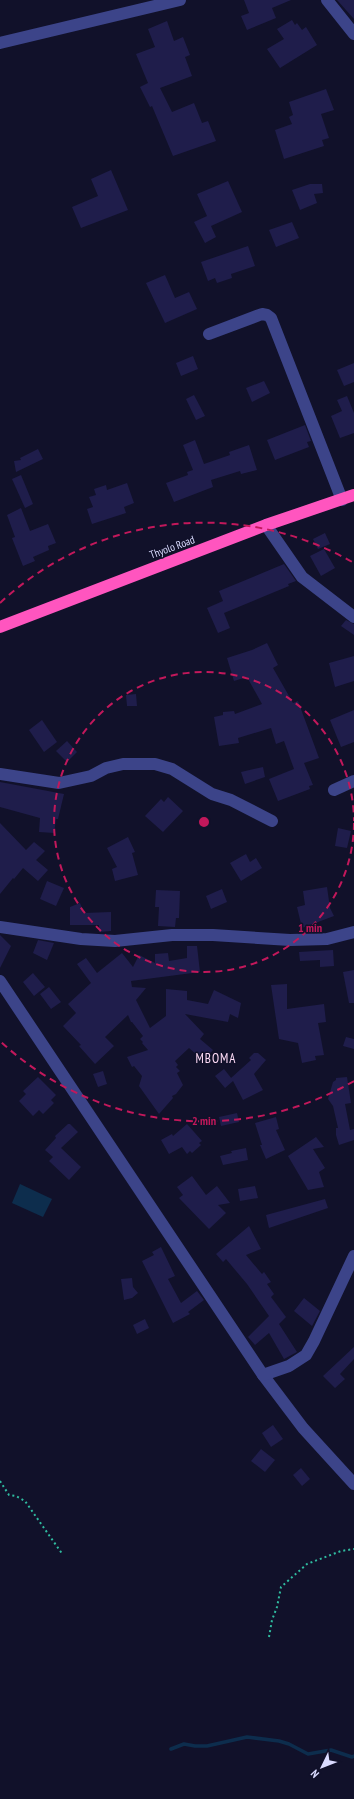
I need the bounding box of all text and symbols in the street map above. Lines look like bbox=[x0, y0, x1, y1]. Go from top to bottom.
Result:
street label: Thyolo Road bbox=[147, 532, 197, 562]
centre of rings bbox=[197, 815, 211, 829]
text: 1 min bbox=[298, 920, 322, 935]
district label: MBOMA bbox=[196, 1050, 236, 1067]
text: 2 min bbox=[192, 1113, 216, 1128]
north arrow bbox=[302, 1747, 342, 1787]
text: N bbox=[308, 1767, 322, 1781]

